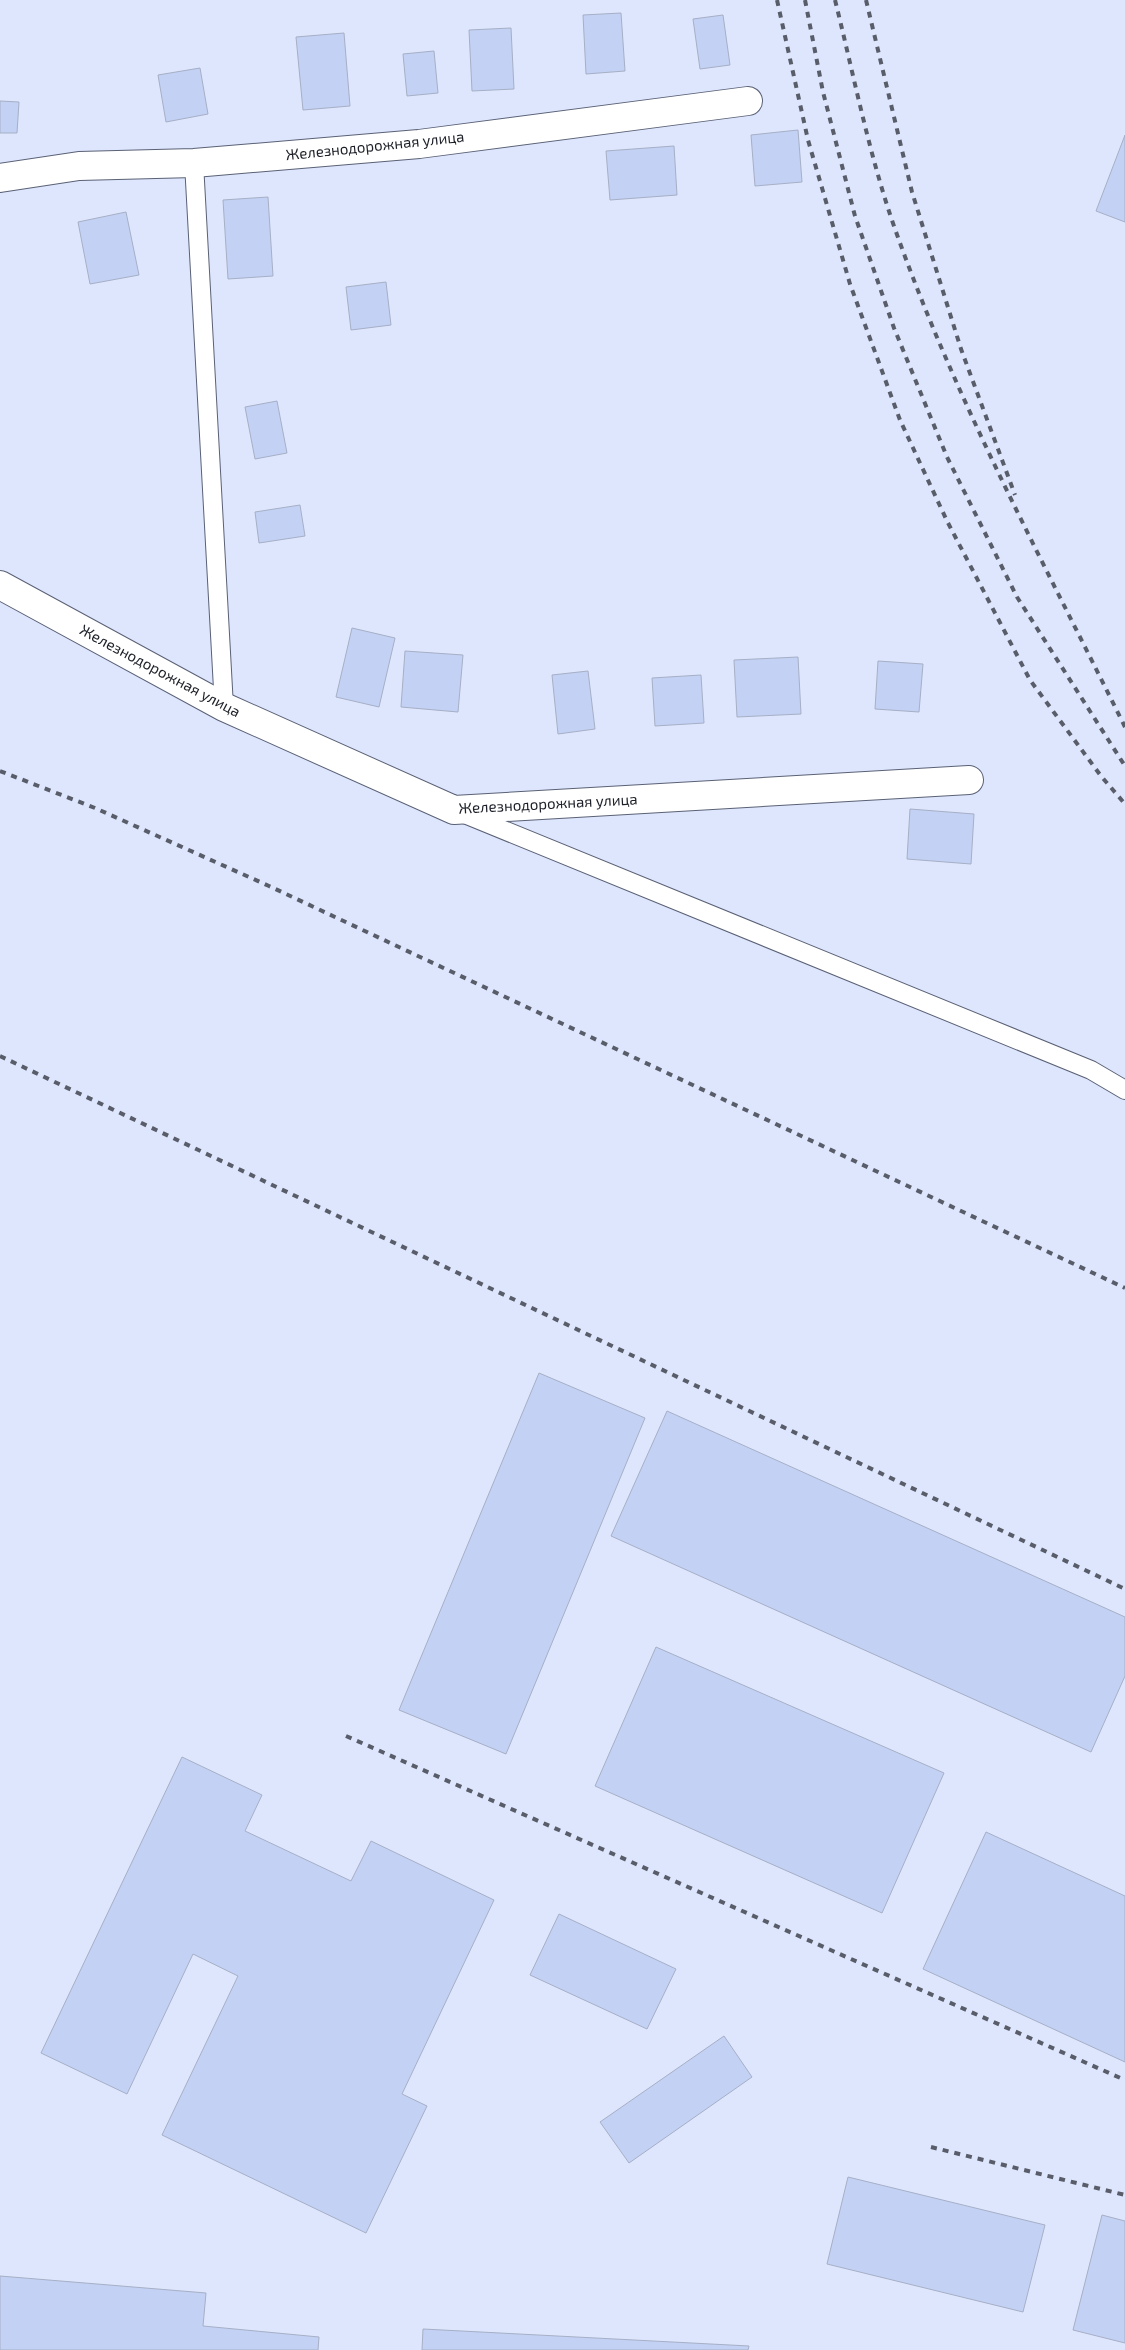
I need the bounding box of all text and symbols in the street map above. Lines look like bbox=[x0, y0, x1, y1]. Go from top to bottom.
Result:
street label: Железнодорожная улица bbox=[285, 127, 465, 164]
street label: Железнодорожная улица bbox=[77, 620, 244, 721]
street label: Железнодорожная улица bbox=[458, 789, 638, 818]

